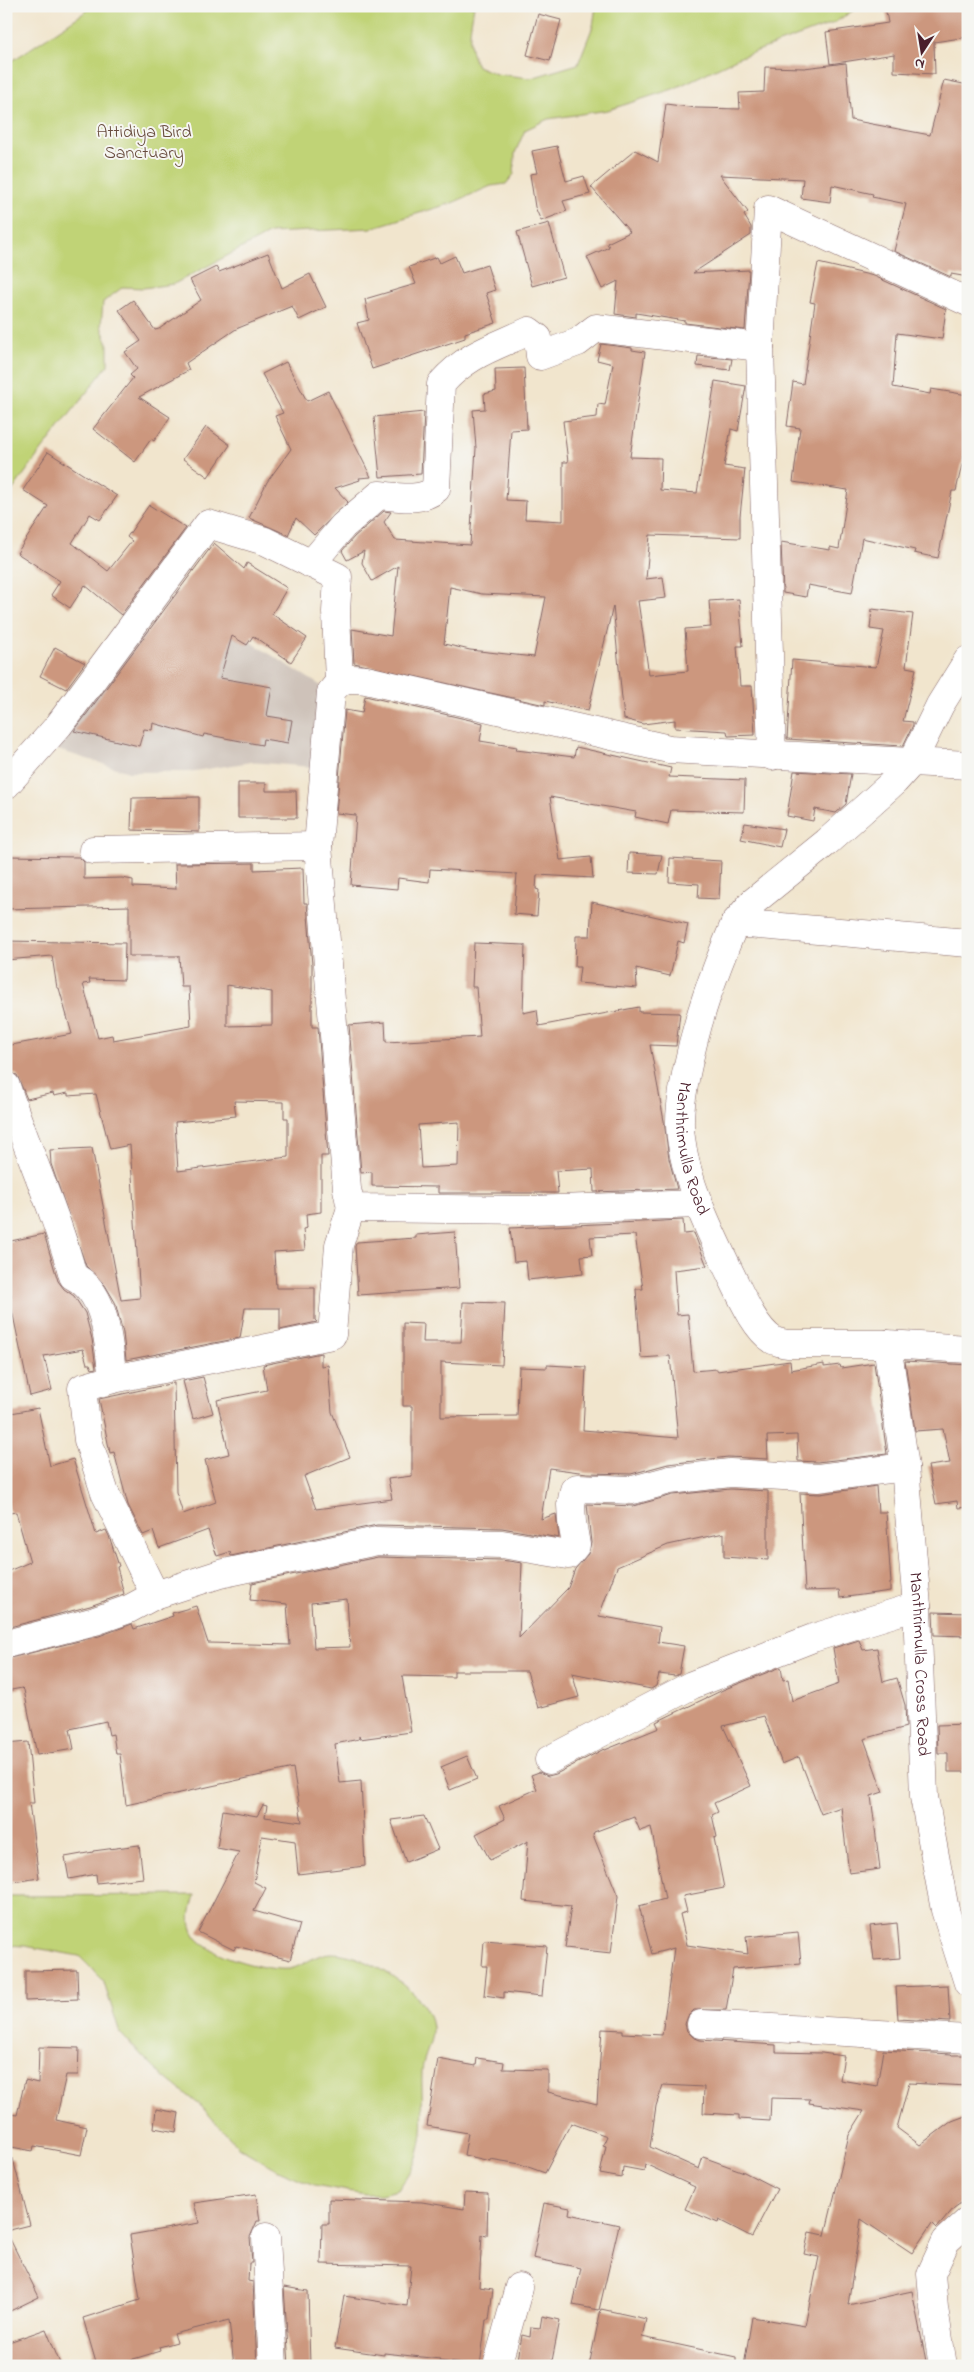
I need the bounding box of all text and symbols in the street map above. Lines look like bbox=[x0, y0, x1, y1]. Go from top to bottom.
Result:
north arrow bbox=[896, 28, 946, 78]
text: N bbox=[913, 52, 926, 75]
park label: Attidiya Bird Sanctuary bbox=[96, 120, 192, 167]
street label: Manthrimulla Road bbox=[667, 1079, 715, 1220]
street label: Manthrimulla Cross Road bbox=[901, 1571, 935, 1757]

